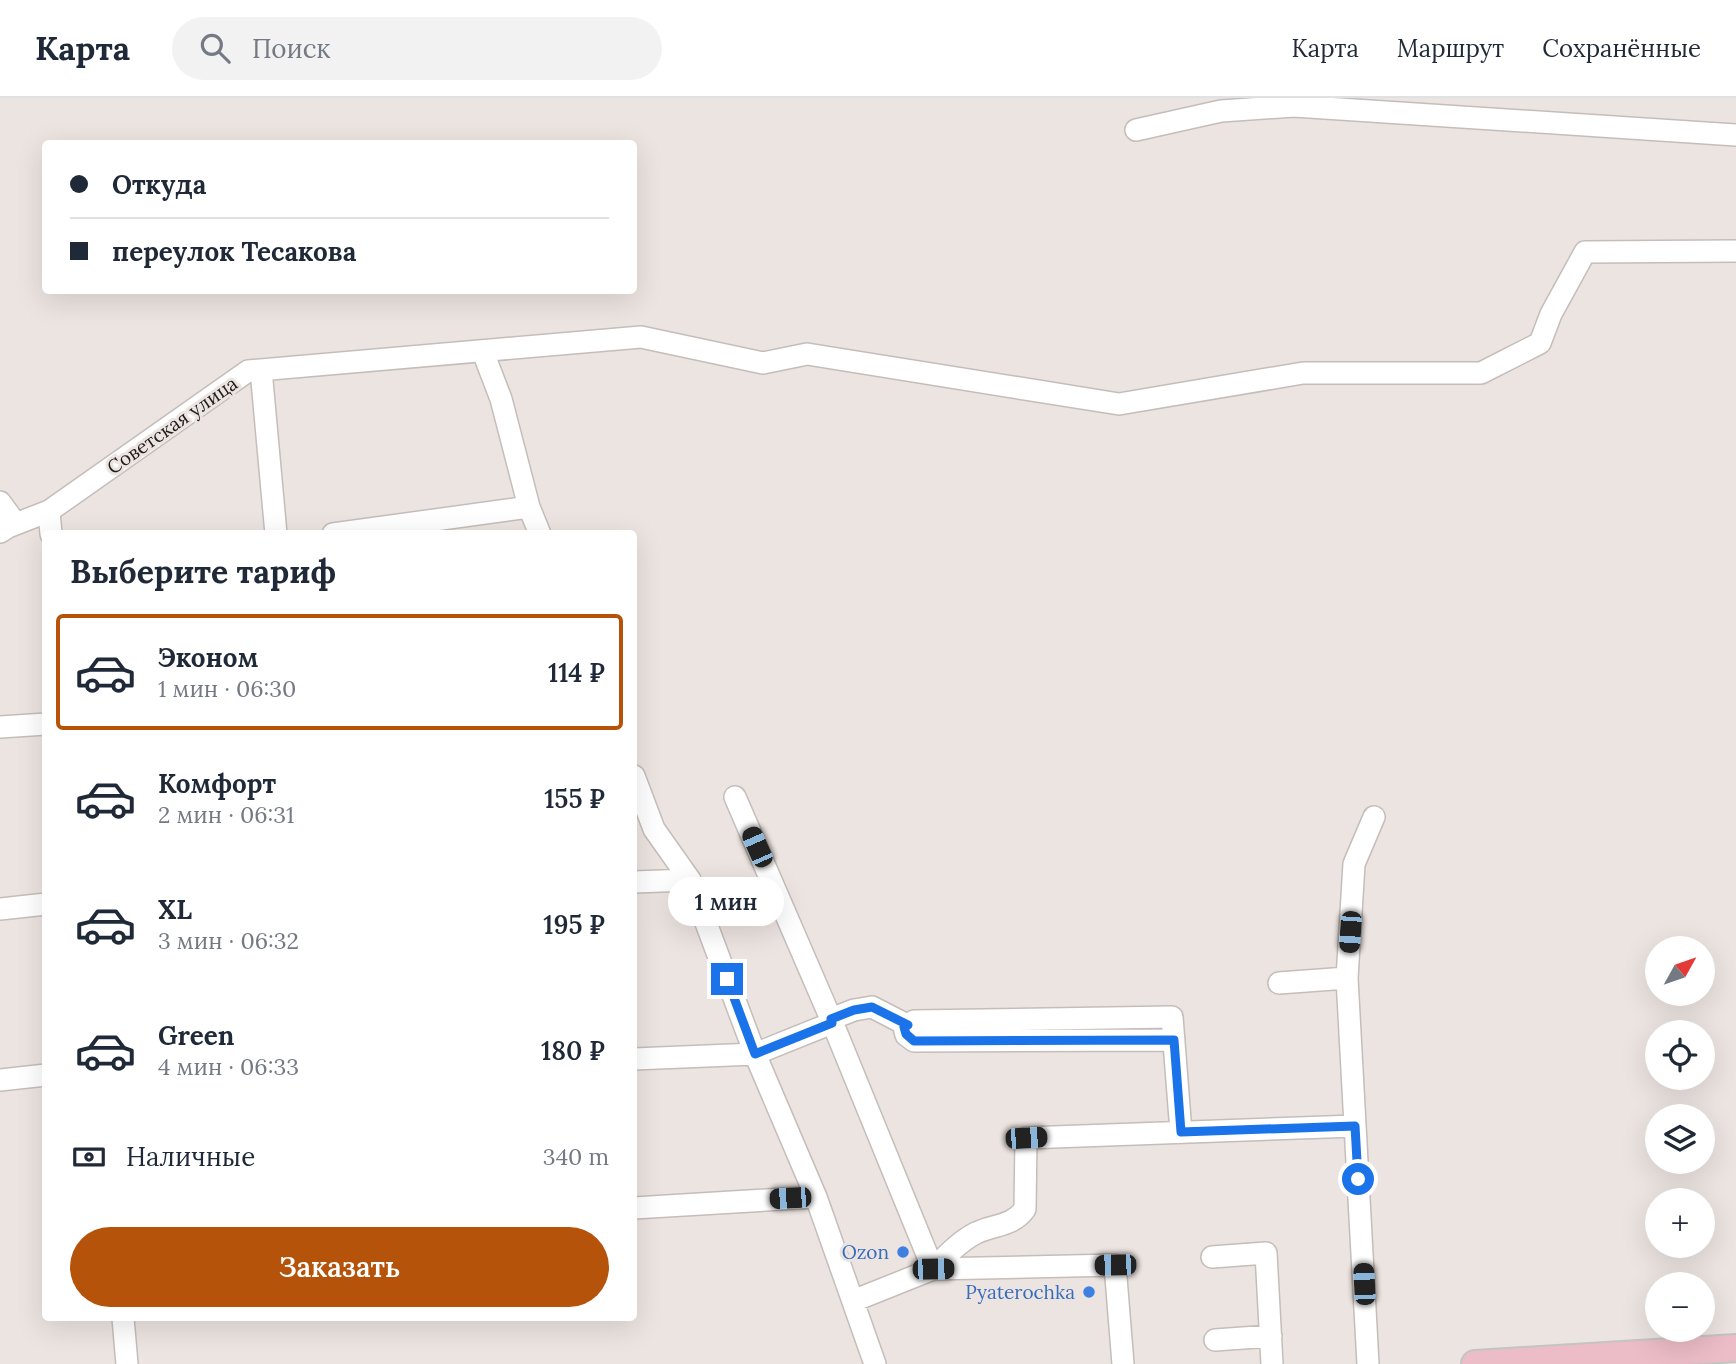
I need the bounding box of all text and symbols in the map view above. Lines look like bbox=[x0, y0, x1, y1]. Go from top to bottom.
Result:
search box bbox=[172, 17, 662, 80]
text: Карта bbox=[35, 27, 130, 69]
icon: search bbox=[196, 29, 234, 67]
text: Поиск bbox=[252, 32, 331, 65]
text: Карта bbox=[1291, 33, 1359, 64]
text: Маршрут bbox=[1397, 33, 1504, 64]
text: Сохранённые bbox=[1542, 33, 1701, 64]
text: Откуда bbox=[112, 168, 206, 201]
text: переулок Тесакова bbox=[112, 235, 356, 268]
street label: Советская улица bbox=[102, 371, 242, 479]
text: Выберите тариф bbox=[70, 551, 336, 592]
icon: car bbox=[74, 641, 137, 704]
text: Эконом bbox=[158, 641, 258, 674]
text: 114 ₽ bbox=[548, 656, 605, 689]
text: 1 мин · 06:30 bbox=[158, 674, 296, 703]
icon: car bbox=[74, 767, 137, 830]
text: Комфорт bbox=[158, 767, 276, 800]
text: 155 ₽ bbox=[544, 782, 605, 815]
text: 2 мин · 06:31 bbox=[158, 800, 294, 829]
car bbox=[739, 824, 776, 870]
callout: 1 мин bbox=[669, 878, 785, 926]
text: 1 мин bbox=[695, 887, 757, 916]
icon: car bbox=[74, 893, 137, 956]
text: XL bbox=[158, 893, 192, 926]
text: 195 ₽ bbox=[543, 908, 605, 941]
car bbox=[1339, 910, 1362, 954]
text: 3 мин · 06:32 bbox=[158, 926, 299, 955]
north arrow bbox=[1645, 936, 1715, 1006]
map controls bbox=[1645, 936, 1715, 1342]
route end bbox=[711, 963, 743, 995]
icon: car bbox=[74, 1019, 137, 1082]
text: Green bbox=[158, 1019, 234, 1052]
button: locate bbox=[1645, 1020, 1715, 1090]
text: 180 ₽ bbox=[541, 1034, 605, 1067]
text: 4 мин · 06:33 bbox=[158, 1052, 299, 1081]
button: layers bbox=[1645, 1104, 1715, 1174]
car bbox=[1005, 1126, 1048, 1150]
icon: cash bbox=[70, 1138, 108, 1176]
text: Наличные bbox=[126, 1140, 255, 1173]
text: 340 m bbox=[543, 1142, 609, 1171]
route start bbox=[1342, 1163, 1374, 1195]
car bbox=[769, 1186, 812, 1210]
button: + bbox=[1645, 1188, 1715, 1258]
button: Заказать bbox=[70, 1227, 609, 1307]
place label: Ozon bbox=[842, 1240, 889, 1264]
marker: Ozon bbox=[895, 1244, 911, 1260]
car bbox=[1094, 1254, 1137, 1276]
car bbox=[912, 1258, 955, 1280]
car bbox=[1353, 1262, 1376, 1306]
button: − bbox=[1645, 1272, 1715, 1342]
place label: Pyaterochka bbox=[965, 1280, 1075, 1304]
marker: Pyaterochka bbox=[1081, 1284, 1097, 1300]

